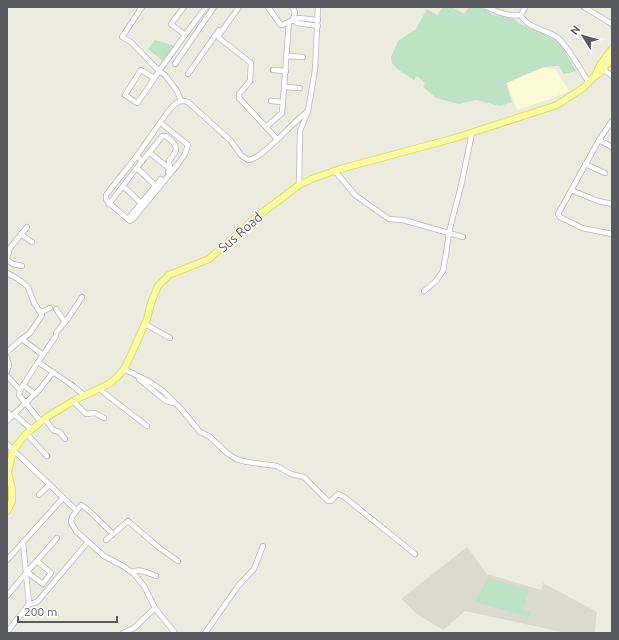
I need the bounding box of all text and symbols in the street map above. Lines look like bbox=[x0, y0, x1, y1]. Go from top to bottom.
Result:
north arrow bbox=[563, 16, 603, 56]
text: N bbox=[568, 23, 582, 37]
street label: Sus Road bbox=[215, 209, 265, 255]
scale bar bbox=[18, 598, 117, 624]
text: 200 m bbox=[24, 605, 57, 618]

